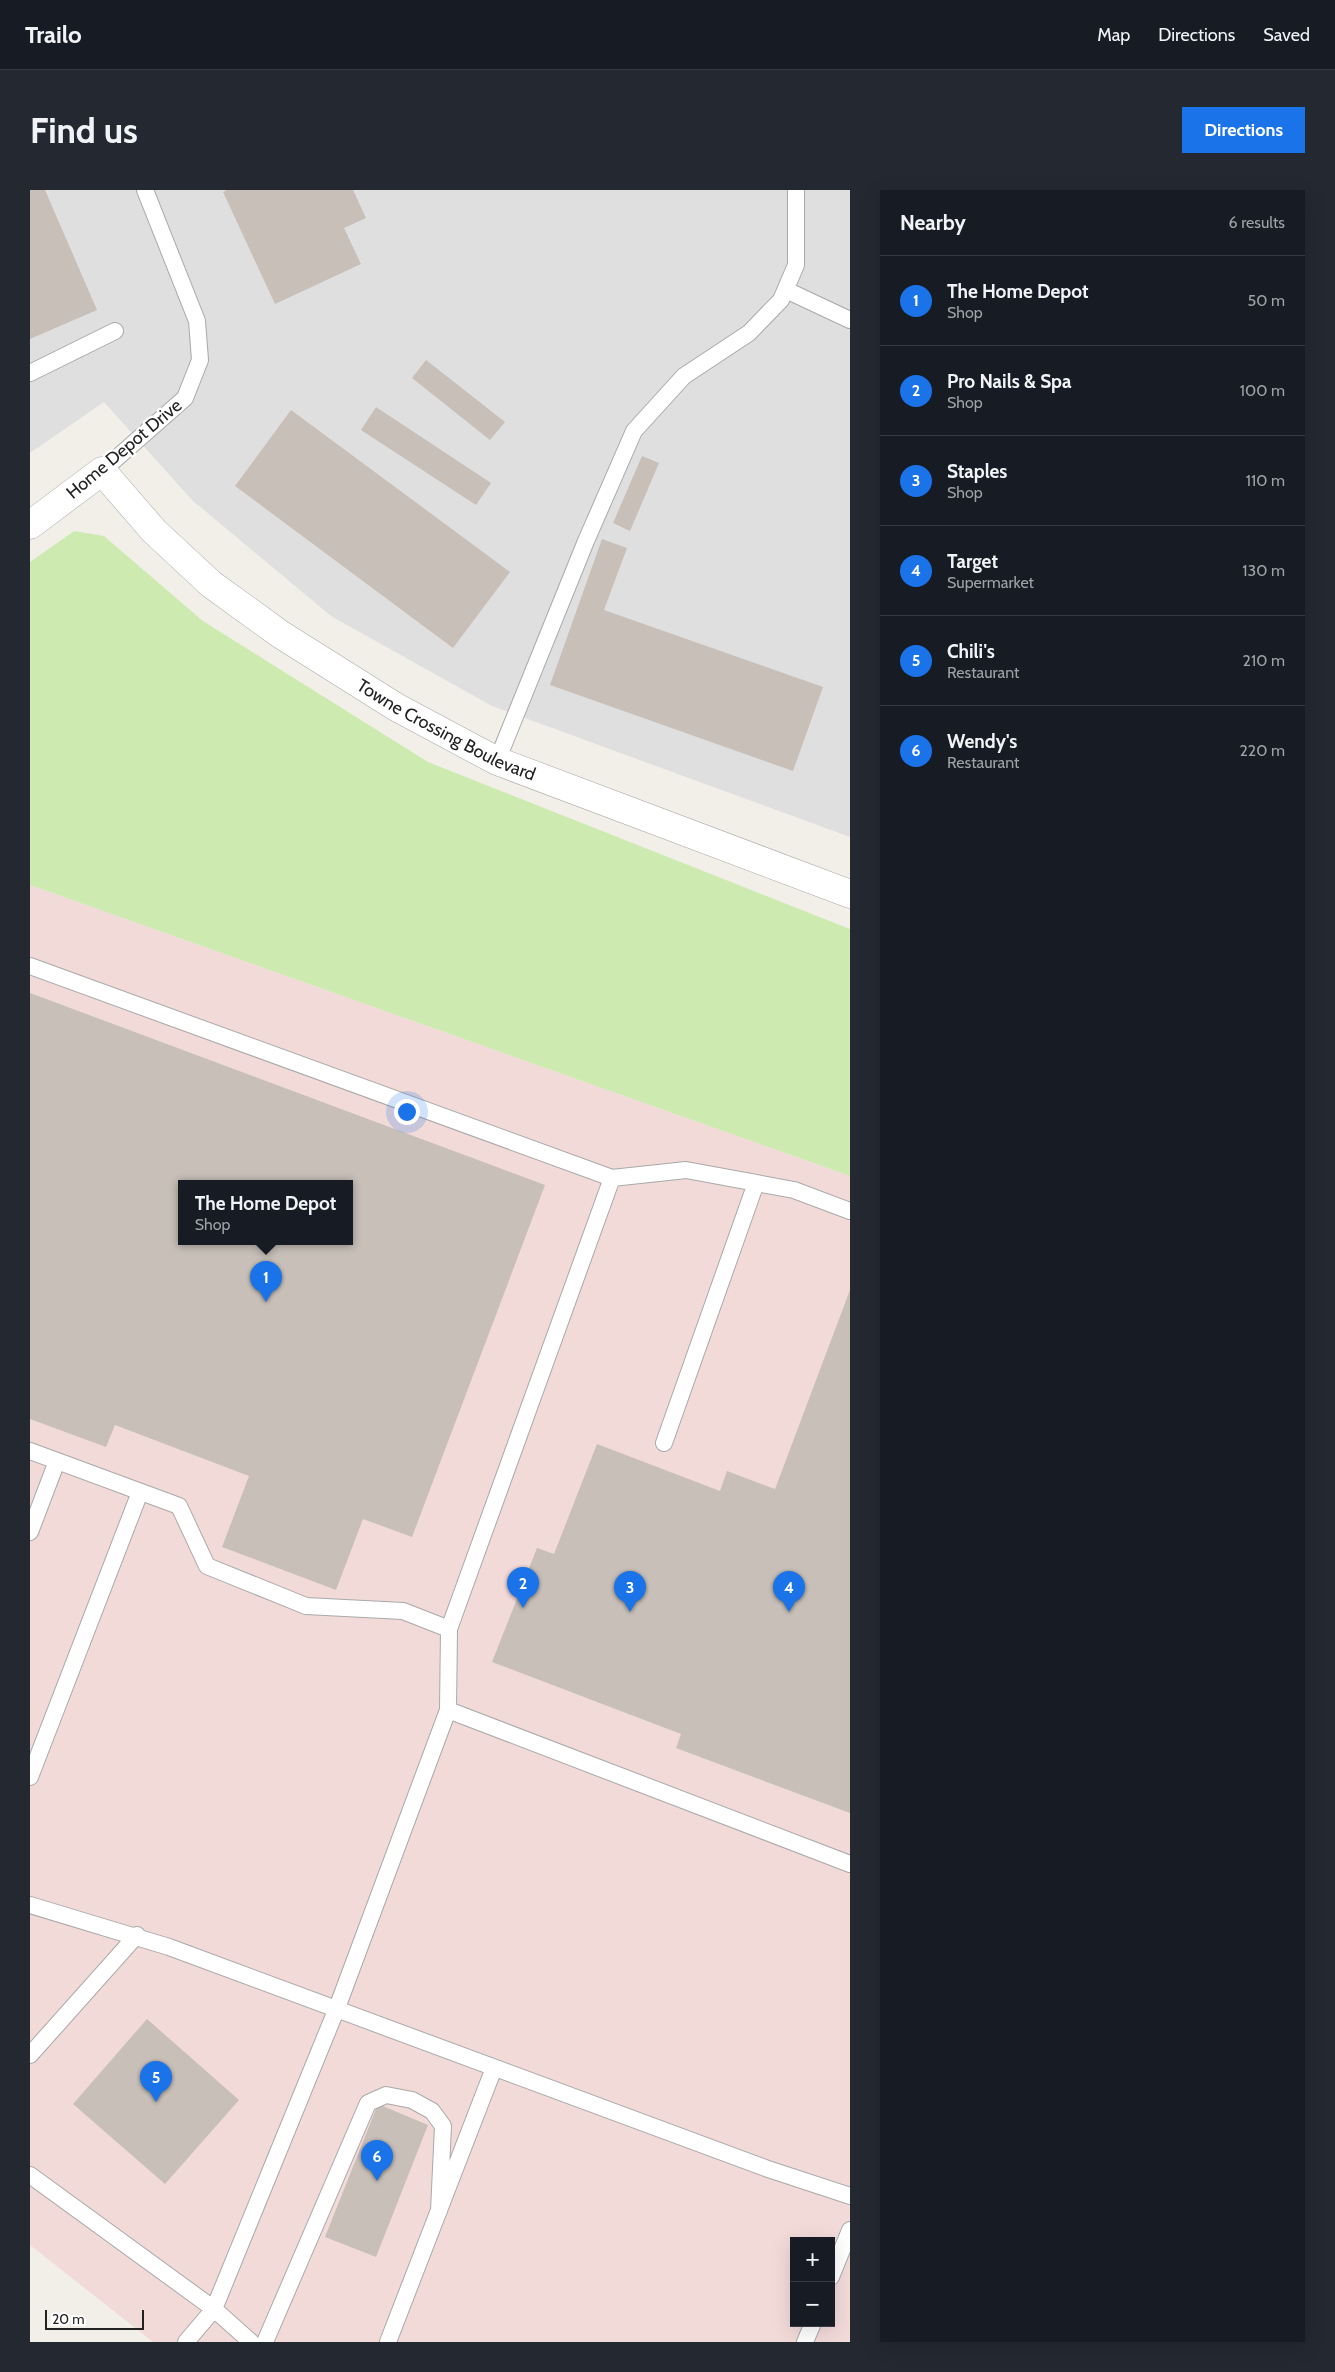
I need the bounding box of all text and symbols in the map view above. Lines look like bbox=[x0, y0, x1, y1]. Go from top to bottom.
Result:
text: Trailo bbox=[25, 20, 82, 49]
text: Map bbox=[1097, 24, 1130, 46]
text: Directions bbox=[1158, 24, 1235, 46]
text: Saved bbox=[1263, 24, 1310, 46]
button: Directions bbox=[1182, 107, 1305, 153]
text: Find us bbox=[30, 109, 138, 152]
text: Nearby bbox=[900, 210, 966, 235]
text: 6 results bbox=[1229, 213, 1285, 232]
text: The Home Depot bbox=[947, 280, 1088, 303]
text: 1 bbox=[913, 291, 919, 310]
text: 50 m bbox=[1248, 291, 1285, 310]
text: Shop bbox=[947, 303, 983, 322]
text: Pro Nails & Spa bbox=[947, 370, 1071, 393]
text: 2 bbox=[912, 381, 920, 400]
text: 100 m bbox=[1240, 381, 1285, 400]
text: Shop bbox=[947, 393, 983, 412]
street label: Home Depot Drive bbox=[62, 394, 186, 504]
text: Staples bbox=[947, 460, 1007, 483]
text: 3 bbox=[912, 471, 920, 490]
text: 110 m bbox=[1246, 471, 1285, 490]
text: Shop bbox=[947, 483, 983, 502]
text: Target bbox=[947, 550, 998, 573]
text: 4 bbox=[911, 561, 921, 580]
text: 130 m bbox=[1242, 561, 1285, 580]
text: Supermarket bbox=[947, 573, 1034, 592]
text: Chili's bbox=[947, 640, 995, 663]
text: 5 bbox=[912, 651, 920, 670]
text: 210 m bbox=[1243, 651, 1285, 670]
text: Restaurant bbox=[947, 663, 1019, 682]
street label: Towne Crossing Boulevard bbox=[353, 674, 539, 786]
text: Wendy's bbox=[947, 730, 1017, 753]
text: 6 bbox=[912, 741, 921, 760]
text: 220 m bbox=[1239, 741, 1285, 760]
text: Restaurant bbox=[947, 753, 1019, 772]
your location bbox=[394, 1099, 420, 1125]
popup bbox=[178, 1180, 353, 1245]
text: The Home Depot bbox=[195, 1192, 336, 1215]
text: Shop bbox=[195, 1215, 230, 1234]
pin: 1 bbox=[250, 1261, 282, 1302]
pin: 2 bbox=[507, 1567, 539, 1608]
pin: 3 bbox=[614, 1571, 646, 1612]
pin: 4 bbox=[773, 1571, 805, 1612]
pin: 5 bbox=[140, 2061, 172, 2102]
pin: 6 bbox=[361, 2140, 393, 2181]
map controls bbox=[790, 2237, 835, 2327]
button: + bbox=[790, 2237, 835, 2282]
button: − bbox=[790, 2282, 835, 2327]
scale bar bbox=[45, 2307, 144, 2330]
text: 20 m bbox=[52, 2310, 85, 2328]

